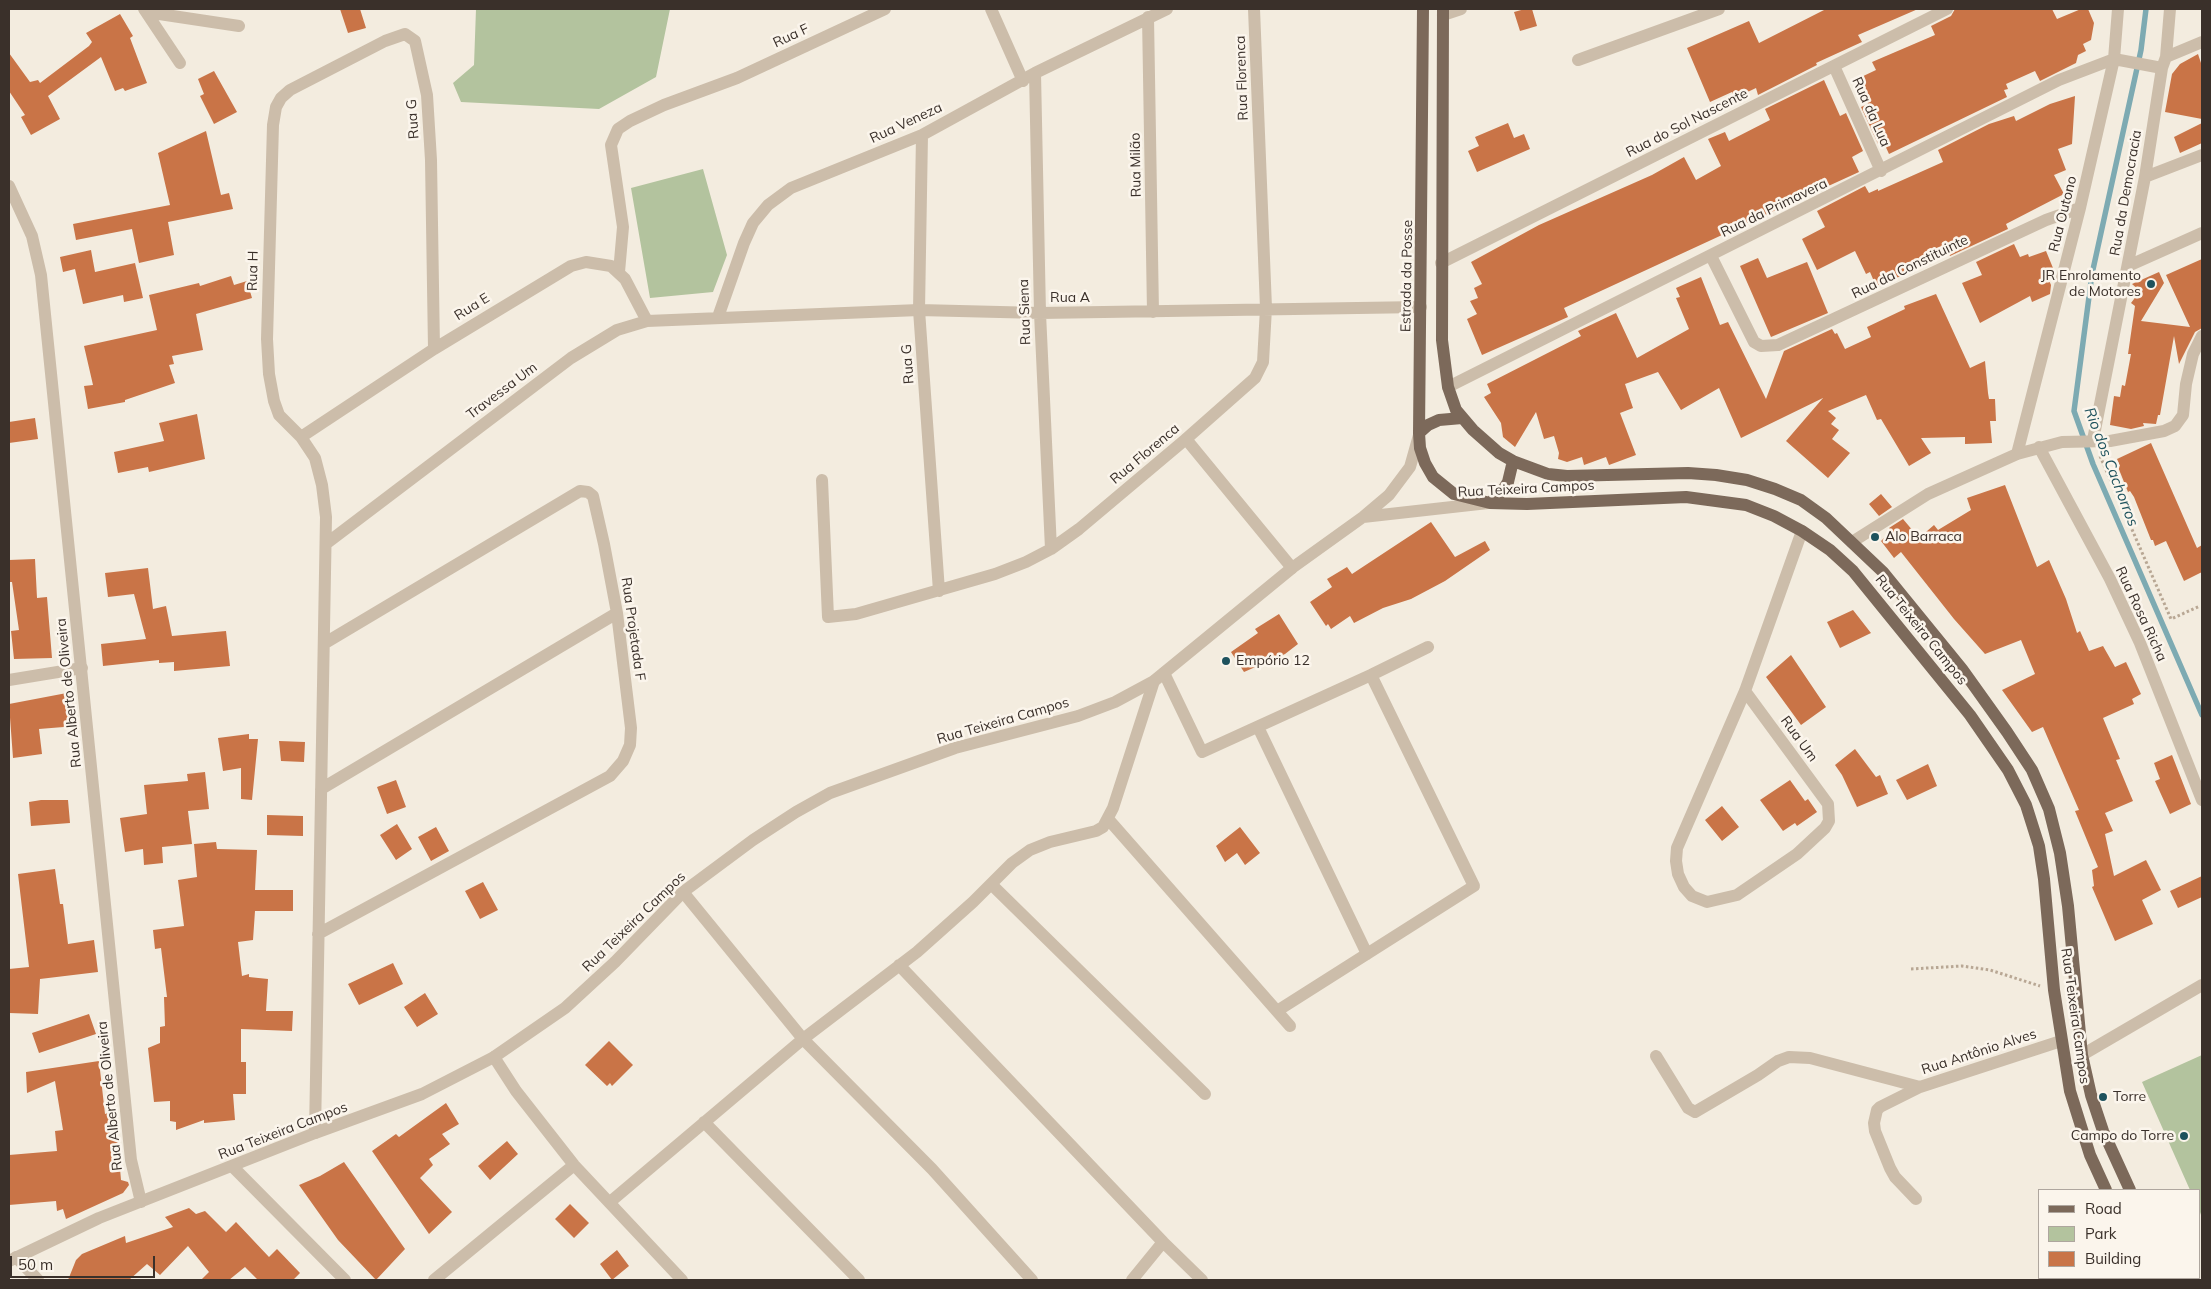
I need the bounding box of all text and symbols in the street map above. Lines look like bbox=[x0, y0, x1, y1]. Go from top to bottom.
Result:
street label: Rua F bbox=[770, 20, 812, 52]
street label: Rua Florenca bbox=[1232, 35, 1252, 121]
street label: Rua da Lua bbox=[1848, 75, 1894, 149]
street label: Rua do Sol Nascente bbox=[1623, 85, 1751, 161]
street label: Rua G bbox=[403, 98, 423, 140]
street label: Rua Veneza bbox=[867, 99, 945, 147]
street label: Rua da Democracia bbox=[2107, 129, 2145, 257]
street label: Rua Milão bbox=[1127, 132, 1145, 198]
street label: Rua Outono bbox=[2045, 174, 2081, 254]
street label: Rua da Primavera bbox=[1718, 175, 1830, 241]
street label: Estrada da Posse bbox=[1398, 220, 1416, 332]
street label: Rua da Constituinte bbox=[1849, 231, 1971, 303]
street label: Rua H bbox=[244, 251, 262, 291]
place label: JR Enrolamento de Motores bbox=[2041, 268, 2141, 300]
marker: JR Enrolamento de Motores bbox=[2145, 278, 2157, 290]
street label: Rua Siena bbox=[1015, 279, 1035, 345]
street label: Rua E bbox=[451, 290, 493, 324]
street label: Rua A bbox=[1050, 290, 1090, 306]
street label: Rua G bbox=[898, 343, 918, 385]
street label: Travessa Um bbox=[463, 359, 541, 423]
water label: Rio dos Cachorros bbox=[2080, 405, 2142, 529]
street label: Rua Florenca bbox=[1107, 420, 1183, 488]
street label: Rua Teixeira Campos bbox=[1457, 477, 1595, 501]
place label: Alo Barraca bbox=[1885, 529, 1962, 545]
marker: Alo Barraca bbox=[1869, 531, 1881, 543]
street label: Rua Rosa Richa bbox=[2112, 564, 2170, 664]
street label: Rua Teixeira Campos bbox=[1871, 572, 1971, 688]
street label: Rua Projetada F bbox=[617, 576, 649, 682]
street label: Rua Alberto de Oliveira bbox=[53, 617, 85, 769]
place label: Empório 12 bbox=[1236, 653, 1310, 669]
marker: Empório 12 bbox=[1220, 655, 1232, 667]
street label: Rua Teixeira Campos bbox=[935, 694, 1071, 748]
street label: Rua Um bbox=[1777, 713, 1821, 765]
street label: Rua Teixeira Campos bbox=[579, 868, 689, 976]
street label: Rua Teixeira Campos bbox=[2057, 947, 2093, 1085]
street label: Rua Alberto de Oliveira bbox=[94, 1020, 126, 1172]
street label: Rua Antônio Alves bbox=[1919, 1025, 2039, 1079]
place label: Torre bbox=[2113, 1089, 2146, 1105]
marker: Torre bbox=[2097, 1091, 2109, 1103]
street label: Rua Teixeira Campos bbox=[216, 1099, 350, 1163]
place label: Campo do Torre bbox=[2071, 1128, 2174, 1144]
marker: Campo do Torre bbox=[2178, 1130, 2190, 1142]
legend bbox=[2038, 1189, 2201, 1279]
text: Road bbox=[2085, 1199, 2122, 1218]
text: Park bbox=[2085, 1224, 2117, 1243]
scale bar bbox=[12, 1246, 158, 1278]
text: Building bbox=[2085, 1249, 2141, 1268]
text: 50 m bbox=[18, 1255, 53, 1274]

